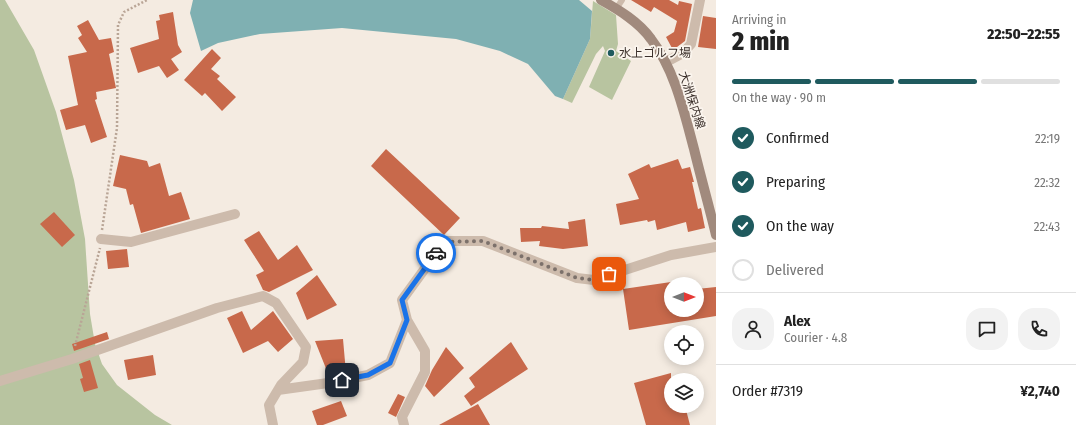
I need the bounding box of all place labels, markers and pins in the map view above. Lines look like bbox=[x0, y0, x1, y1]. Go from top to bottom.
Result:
place label: 水上ゴルフ場 bbox=[619, 46, 691, 60]
marker: 水上ゴルフ場 bbox=[606, 48, 616, 58]
pin bbox=[592, 257, 626, 291]
pin bbox=[325, 363, 359, 397]

